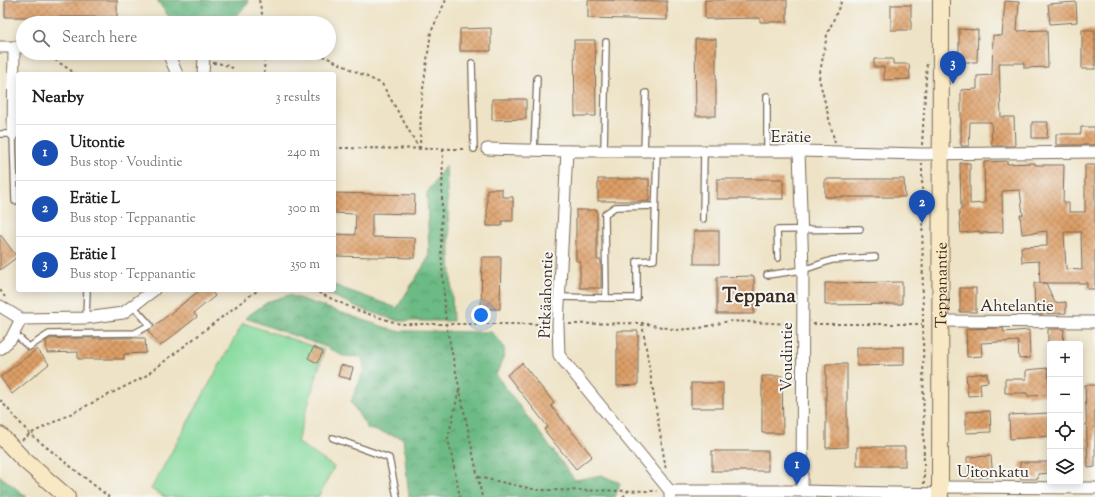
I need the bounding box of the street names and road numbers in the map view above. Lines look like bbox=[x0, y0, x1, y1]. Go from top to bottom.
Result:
street label: Erätie bbox=[771, 127, 811, 150]
street label: Teppanantie bbox=[931, 242, 955, 328]
street label: Pitkäahontie bbox=[534, 251, 561, 339]
street label: Ahtelantie bbox=[980, 296, 1054, 319]
street label: Voudintie bbox=[777, 322, 800, 392]
street label: Uitonkatu bbox=[957, 462, 1029, 485]

